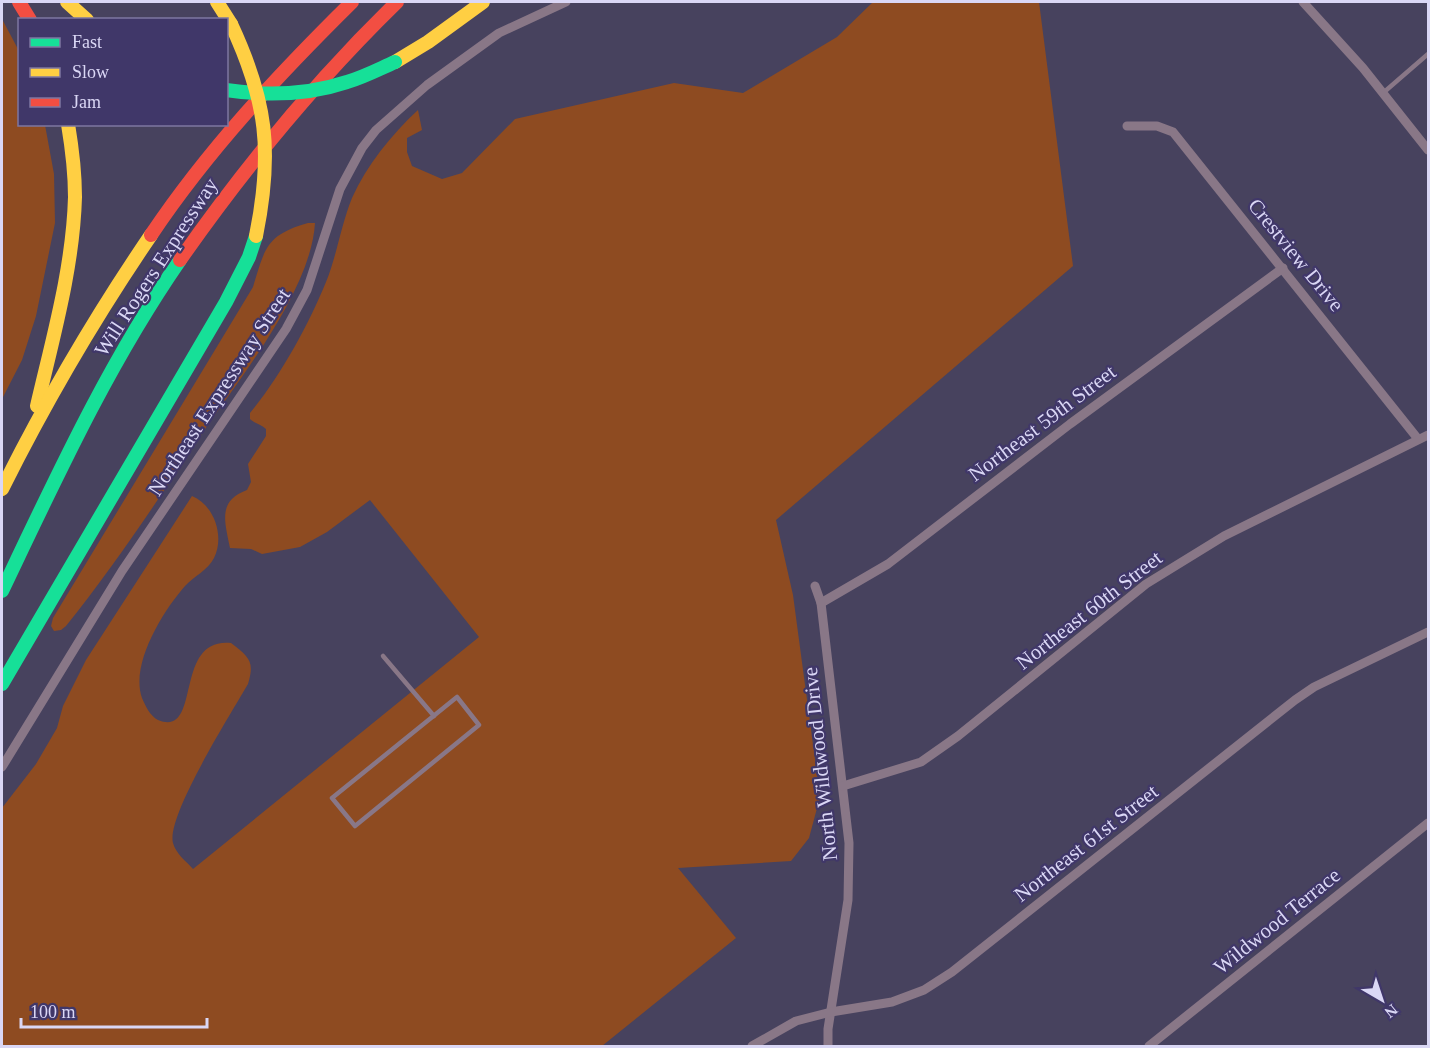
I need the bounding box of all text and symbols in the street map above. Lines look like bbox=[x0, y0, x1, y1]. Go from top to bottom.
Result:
legend bbox=[18, 18, 228, 126]
text: Fast bbox=[72, 32, 102, 52]
text: Slow bbox=[72, 62, 109, 82]
text: Jam bbox=[72, 92, 101, 112]
street label: Will Rogers Expressway bbox=[89, 173, 223, 361]
street label: Crestview Drive bbox=[1243, 194, 1349, 316]
street label: Northeast Expressway Street bbox=[143, 284, 295, 500]
street label: Northeast 59th Street bbox=[964, 360, 1121, 486]
street label: Northeast 60th Street bbox=[1011, 546, 1167, 674]
street label: North Wildwood Drive bbox=[798, 666, 842, 862]
street label: Northeast 61st Street bbox=[1009, 779, 1163, 907]
street label: Wildwood Terrace bbox=[1209, 863, 1345, 979]
north arrow bbox=[1352, 970, 1412, 1030]
scale bar bbox=[21, 991, 207, 1029]
text: N bbox=[1381, 1001, 1401, 1022]
text: 100 m bbox=[30, 1002, 76, 1022]

